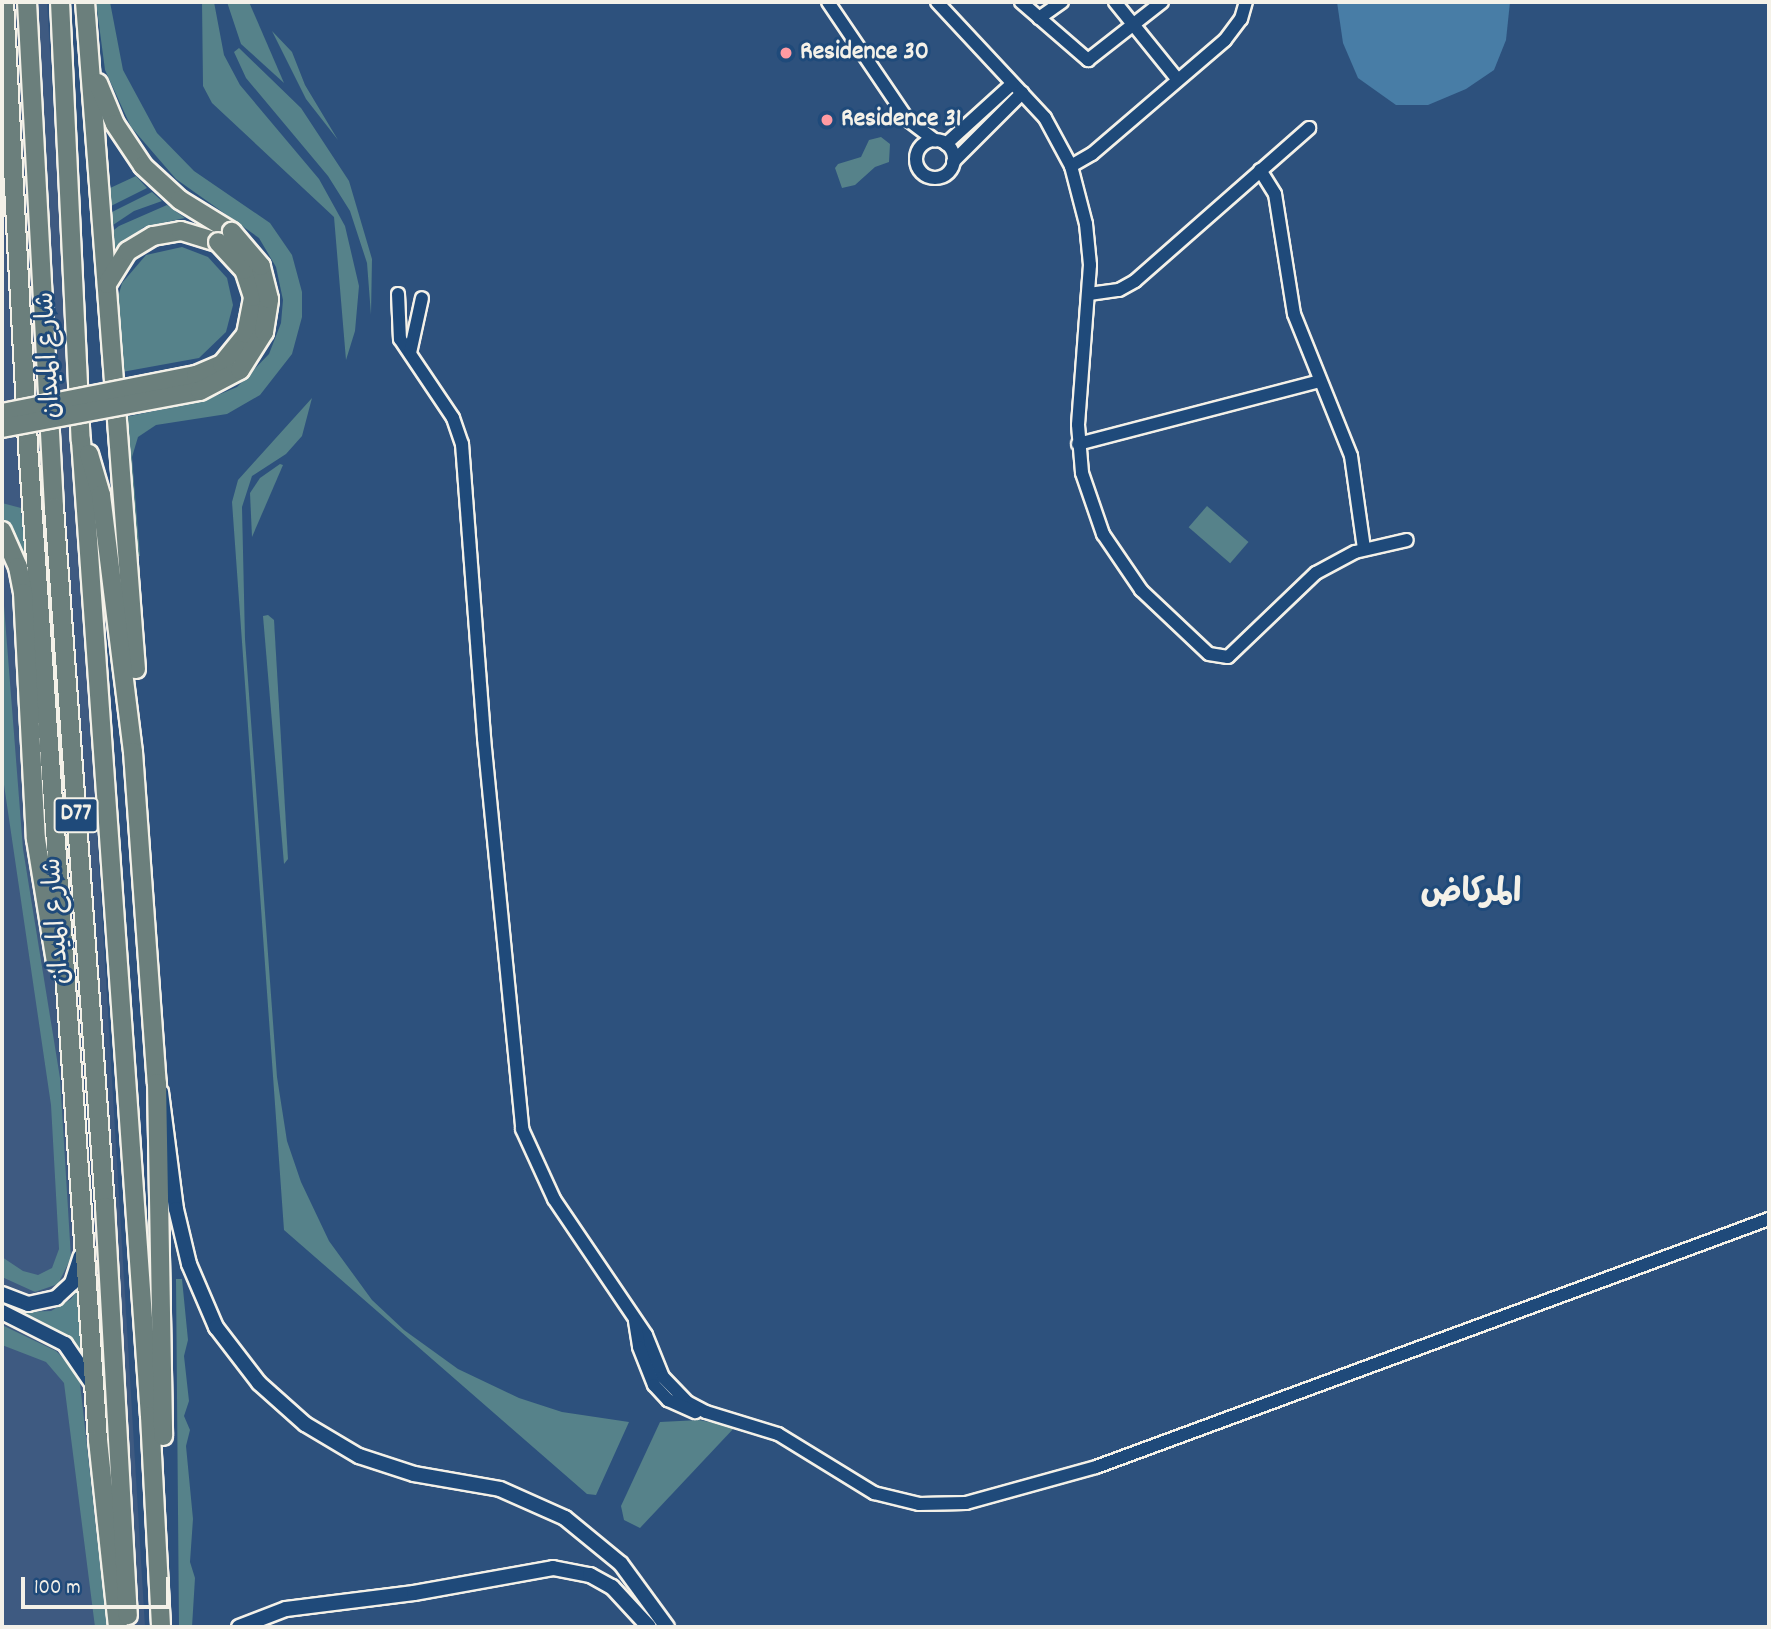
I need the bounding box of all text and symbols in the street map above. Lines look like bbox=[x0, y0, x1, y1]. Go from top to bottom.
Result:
place label: Residence 30 bbox=[800, 37, 929, 69]
marker: Residence 30 bbox=[778, 45, 794, 61]
place label: Residence 31 bbox=[841, 104, 962, 136]
marker: Residence 31 bbox=[819, 112, 835, 128]
street label: شارع الميدان bbox=[31, 291, 69, 419]
road number: D77 bbox=[53, 794, 99, 836]
street label: شارع الميدان bbox=[38, 857, 78, 985]
district label: المركاض bbox=[1421, 875, 1521, 915]
scale bar bbox=[24, 1562, 173, 1606]
text: 100 m bbox=[34, 1574, 81, 1604]

